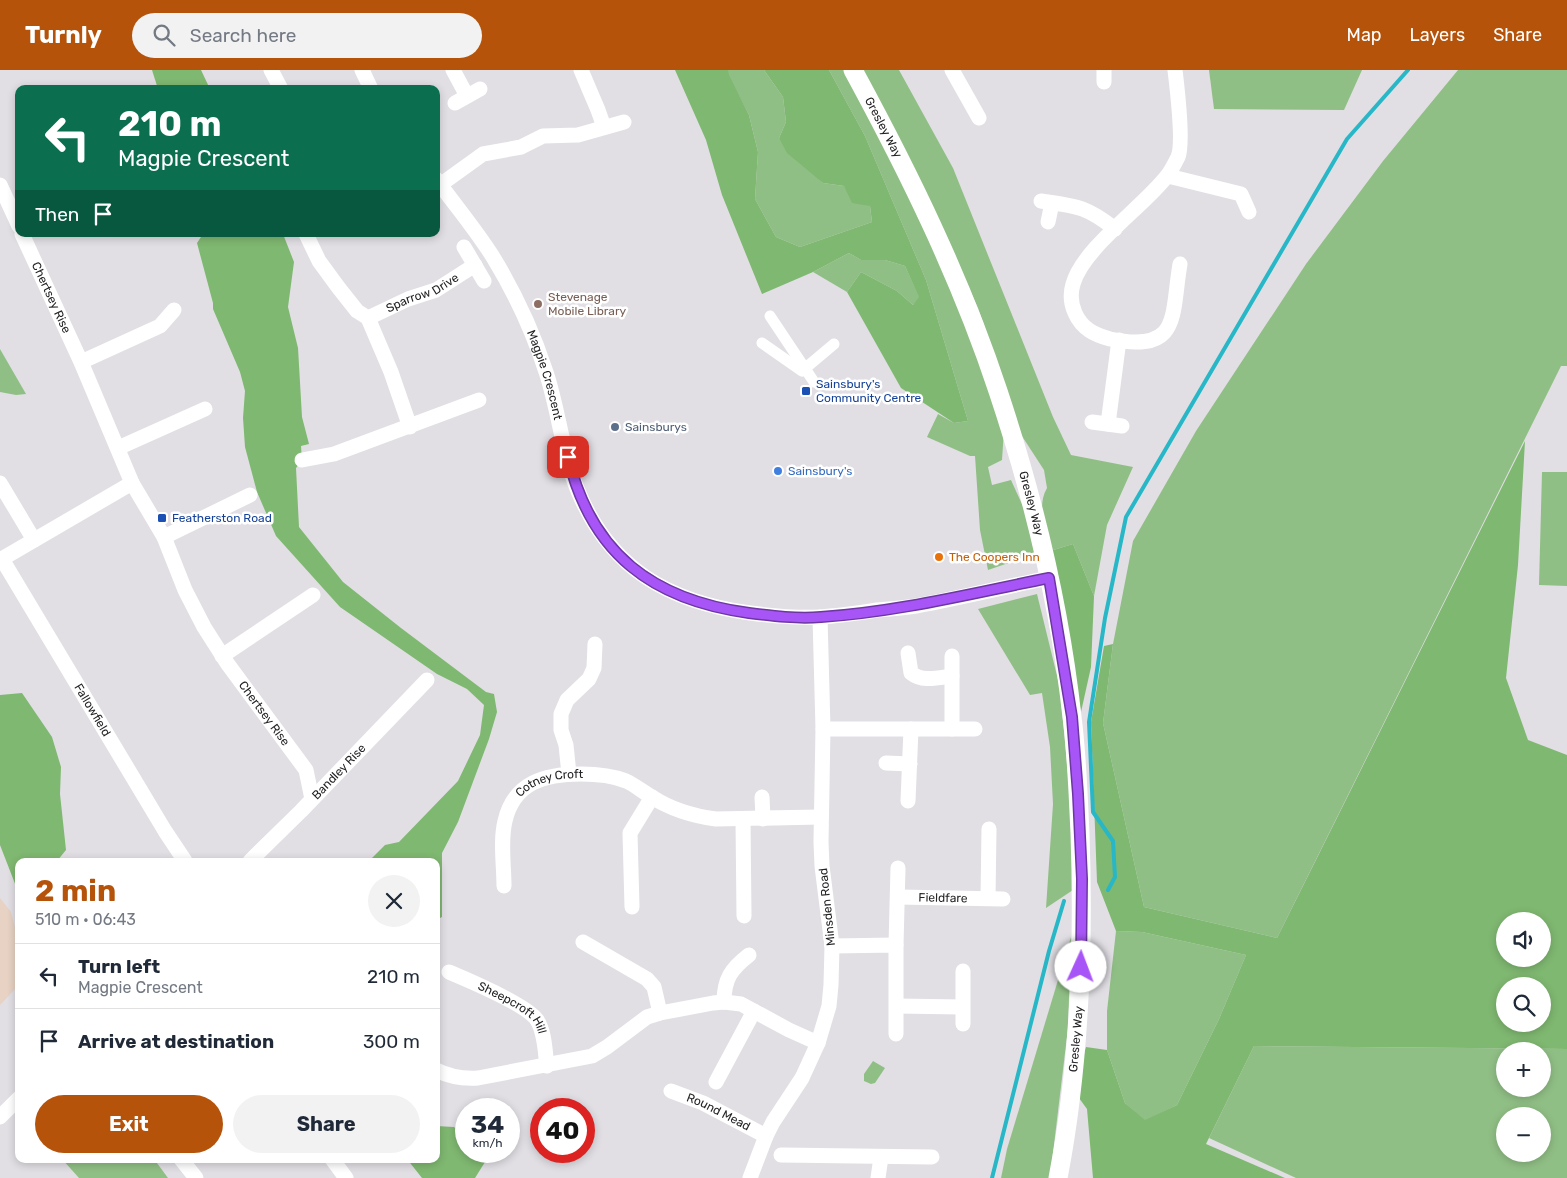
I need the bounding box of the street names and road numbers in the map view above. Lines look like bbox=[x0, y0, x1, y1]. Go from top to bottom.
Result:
street label: Gresley Way bbox=[862, 95, 905, 160]
street label: Chertsey Rise bbox=[29, 260, 74, 336]
street label: Sparrow Drive bbox=[384, 270, 461, 315]
street label: Magpie Crescent bbox=[524, 328, 565, 421]
street label: Gresley Way bbox=[1016, 469, 1047, 538]
street label: Chertsey Rise bbox=[236, 678, 293, 749]
street label: Fallowfield bbox=[71, 681, 114, 739]
street label: Bandley Rise bbox=[309, 741, 369, 802]
street label: Cotney Croft bbox=[513, 767, 584, 800]
street label: Minsden Road bbox=[816, 867, 838, 947]
street label: Fieldfare bbox=[918, 890, 968, 905]
street label: Sheepcroft Hill bbox=[476, 979, 549, 1035]
street label: Gresley Way bbox=[1066, 1005, 1086, 1073]
street label: Round Mead bbox=[685, 1091, 753, 1134]

